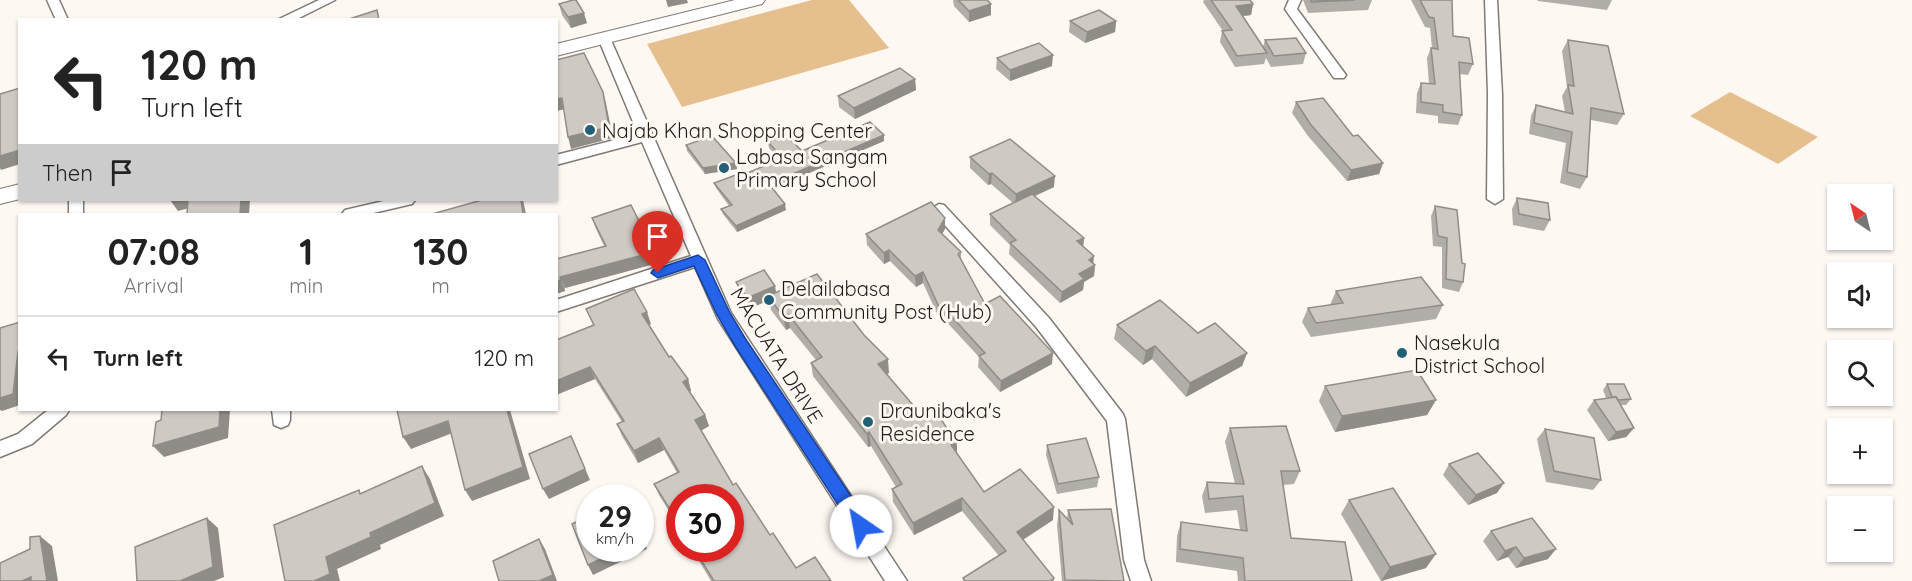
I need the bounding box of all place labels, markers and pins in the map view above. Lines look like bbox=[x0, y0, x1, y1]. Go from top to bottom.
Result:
place label: Najab Khan Shopping Center bbox=[602, 118, 872, 143]
marker: Najab Khan Shopping Center bbox=[583, 123, 597, 137]
place label: Labasa Sangam Primary School bbox=[736, 144, 888, 192]
marker: Labasa Sangam Primary School bbox=[717, 161, 731, 175]
pin bbox=[632, 211, 683, 273]
place label: Delailabasa Community Post (Hub) bbox=[781, 276, 992, 324]
marker: Delailabasa Community Post (Hub) bbox=[762, 293, 776, 307]
place label: Nasekula District School bbox=[1414, 330, 1545, 378]
marker: Nasekula District School bbox=[1395, 346, 1409, 360]
place label: Draunibaka's Residence bbox=[880, 398, 1001, 446]
marker: Draunibaka's Residence bbox=[861, 415, 875, 429]

